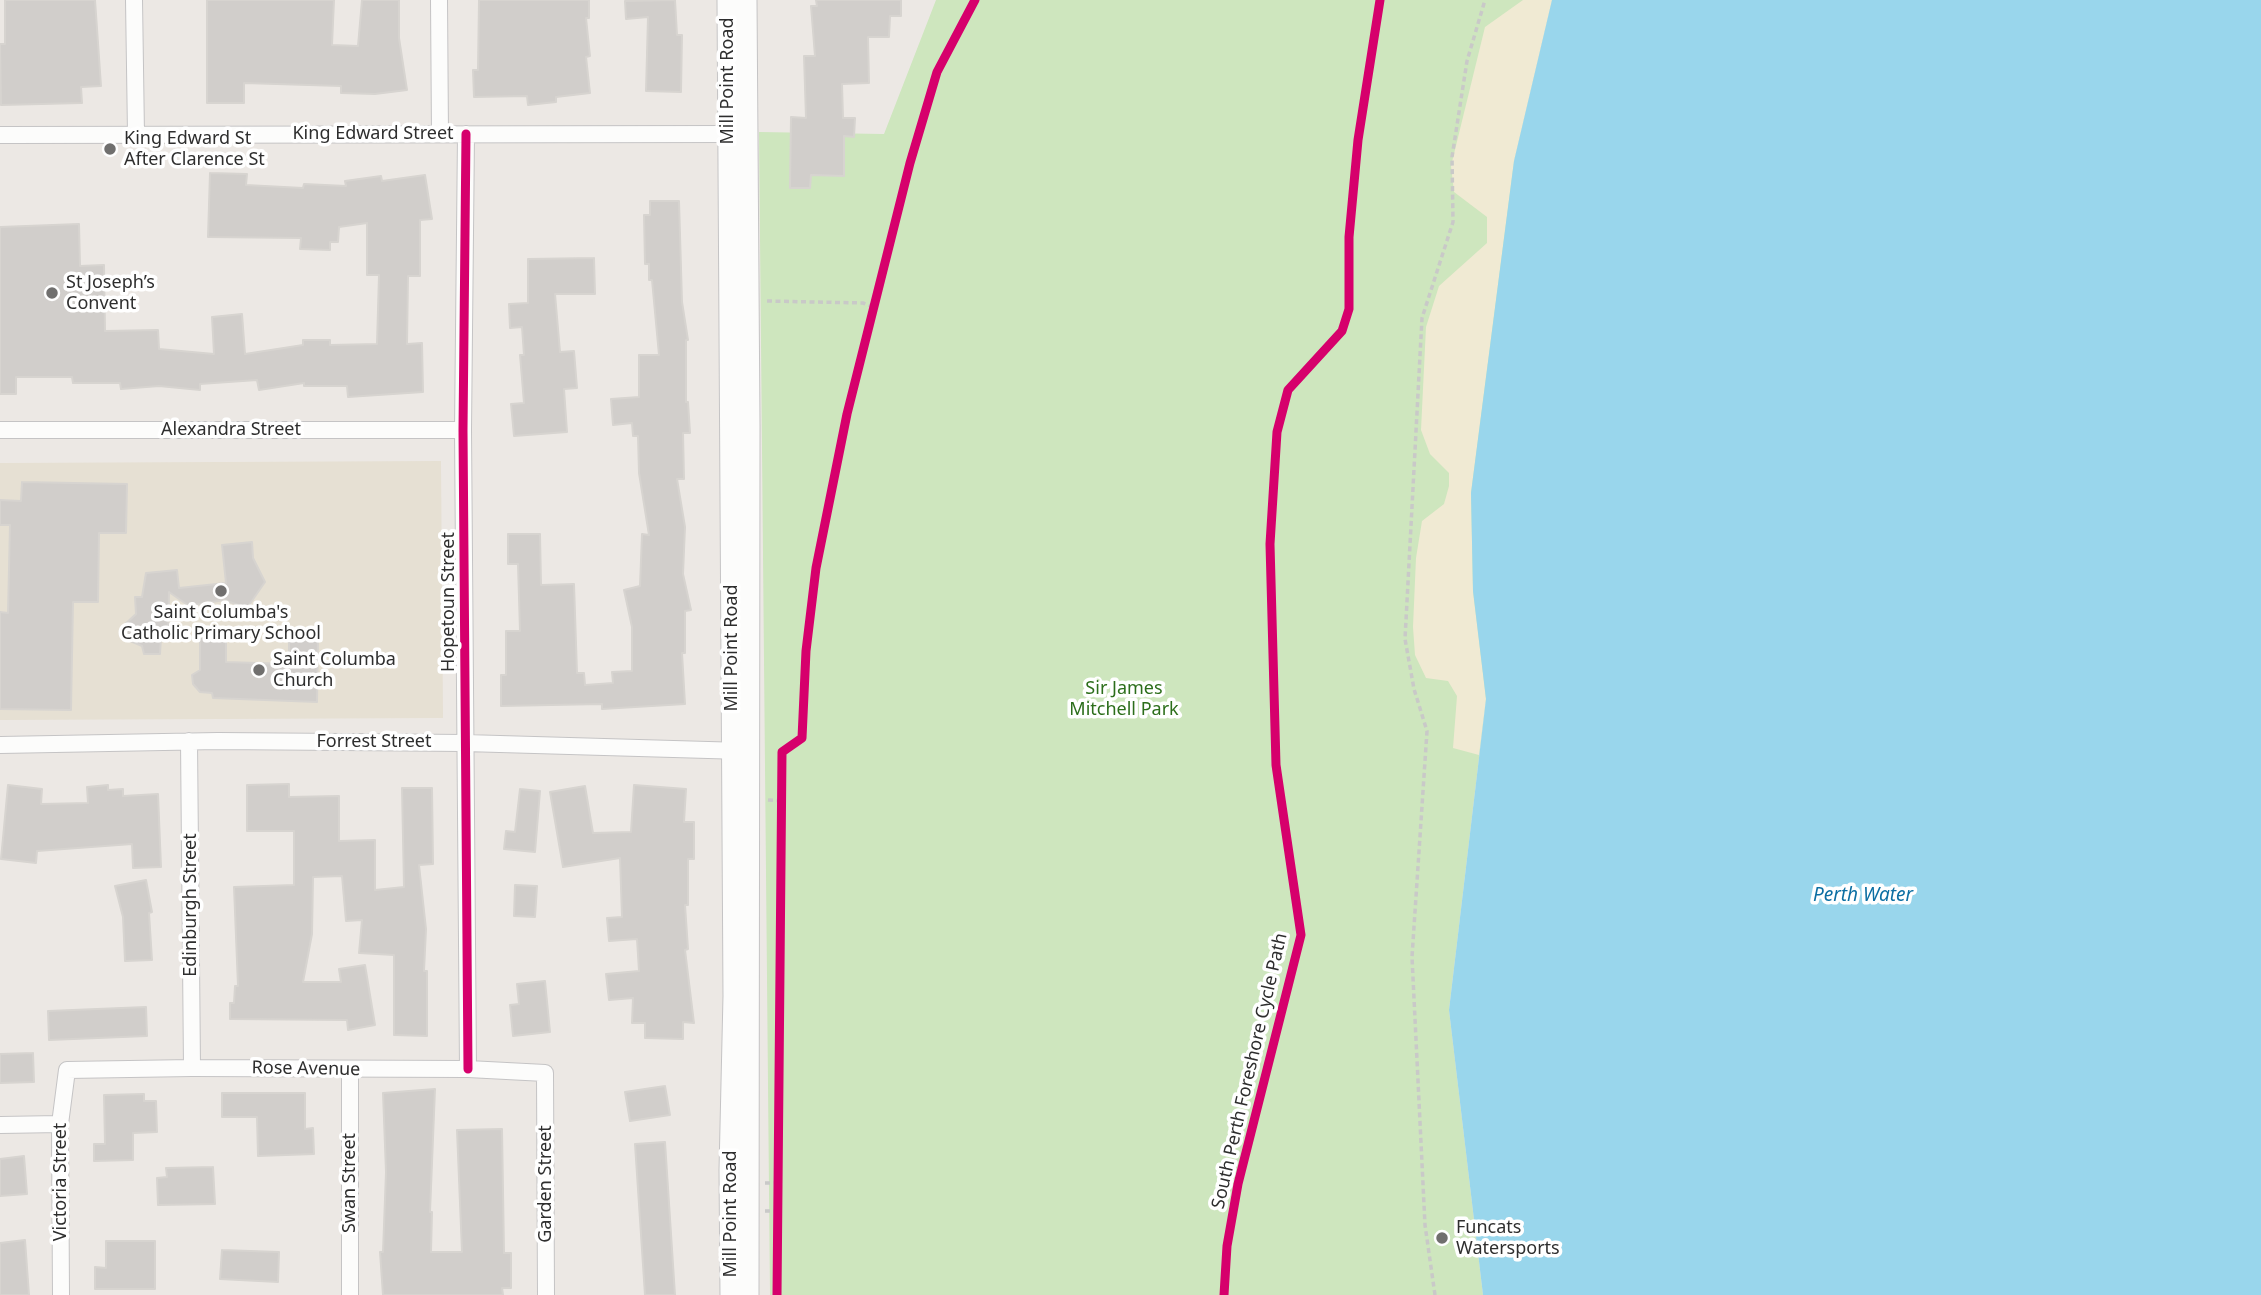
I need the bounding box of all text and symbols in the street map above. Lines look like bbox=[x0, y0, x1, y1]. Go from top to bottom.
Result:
street label: Mill Point Road bbox=[717, 18, 739, 144]
street label: King Edward Street bbox=[292, 123, 454, 145]
place label: King Edward St After Clarence St bbox=[124, 128, 265, 170]
marker: King Edward St After Clarence St bbox=[102, 141, 118, 157]
place label: St Joseph’s Convent bbox=[66, 272, 155, 314]
marker: St Joseph’s Convent bbox=[44, 285, 60, 301]
street label: Alexandra Street bbox=[161, 419, 301, 441]
street label: Hopetoun Street bbox=[438, 532, 460, 672]
marker: Saint Columba's Catholic Primary School bbox=[213, 583, 229, 599]
street label: Mill Point Road bbox=[721, 585, 743, 711]
place label: Saint Columba's Catholic Primary School bbox=[121, 602, 321, 644]
place label: Saint Columba Church bbox=[273, 649, 396, 692]
marker: Saint Columba Church bbox=[251, 662, 267, 678]
park label: Sir James Mitchell Park bbox=[1069, 678, 1179, 720]
street label: Forrest Street bbox=[317, 731, 431, 753]
street label: Edinburgh Street bbox=[180, 833, 202, 977]
water label: Perth Water bbox=[1813, 885, 1913, 907]
street label: South Perth Foreshore Cycle Path bbox=[1208, 931, 1292, 1211]
street label: Rose Avenue bbox=[251, 1057, 361, 1081]
street label: Victoria Street bbox=[50, 1123, 72, 1241]
street label: Garden Street bbox=[535, 1125, 557, 1243]
street label: Swan Street bbox=[339, 1133, 361, 1233]
street label: Mill Point Road bbox=[720, 1151, 742, 1277]
place label: Funcats Watersports bbox=[1456, 1217, 1560, 1260]
marker: Funcats Watersports bbox=[1434, 1230, 1450, 1246]

